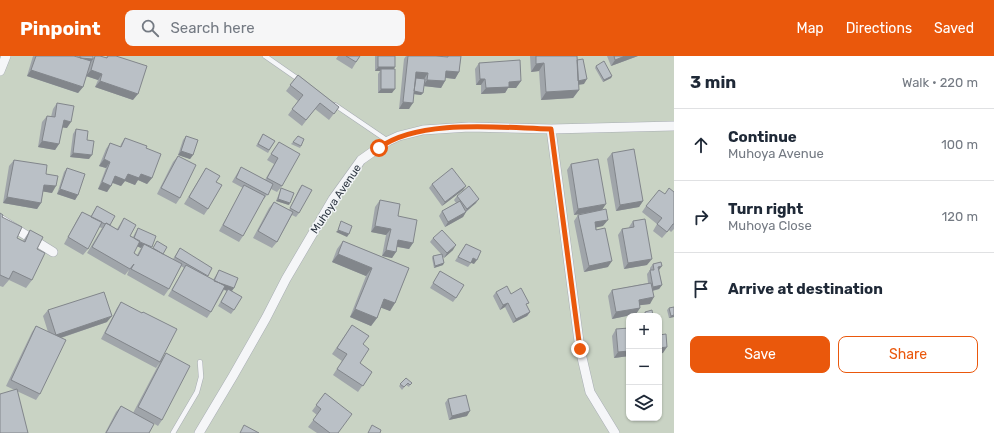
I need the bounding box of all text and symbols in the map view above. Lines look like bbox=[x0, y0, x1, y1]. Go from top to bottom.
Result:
search box bbox=[125, 10, 405, 46]
text: Pinpoint bbox=[20, 17, 101, 40]
icon: search bbox=[139, 17, 161, 39]
text: Search here bbox=[171, 19, 255, 37]
text: Map bbox=[797, 20, 824, 37]
text: Directions bbox=[846, 20, 912, 37]
text: Saved bbox=[934, 20, 974, 37]
text: 3 min bbox=[690, 72, 736, 92]
text: Walk · 220 m bbox=[902, 75, 978, 90]
text: Continue bbox=[728, 128, 797, 146]
icon: ahead bbox=[690, 134, 712, 156]
text: 100 m bbox=[941, 137, 978, 152]
route start bbox=[370, 139, 388, 157]
text: Muhoya Avenue bbox=[728, 146, 824, 161]
street label: Muhoya Avenue bbox=[308, 162, 364, 236]
text: Turn right bbox=[728, 200, 803, 218]
icon: right bbox=[690, 206, 712, 228]
text: 120 m bbox=[942, 209, 978, 224]
text: Muhoya Close bbox=[728, 218, 812, 233]
icon: arrive bbox=[690, 278, 712, 300]
text: Arrive at destination bbox=[728, 280, 883, 298]
map controls bbox=[626, 313, 662, 421]
button: + bbox=[626, 313, 662, 349]
button: Save bbox=[690, 336, 830, 373]
button: Share bbox=[838, 336, 978, 373]
route end bbox=[571, 340, 589, 358]
button: − bbox=[626, 349, 662, 385]
button: layers bbox=[626, 385, 662, 421]

